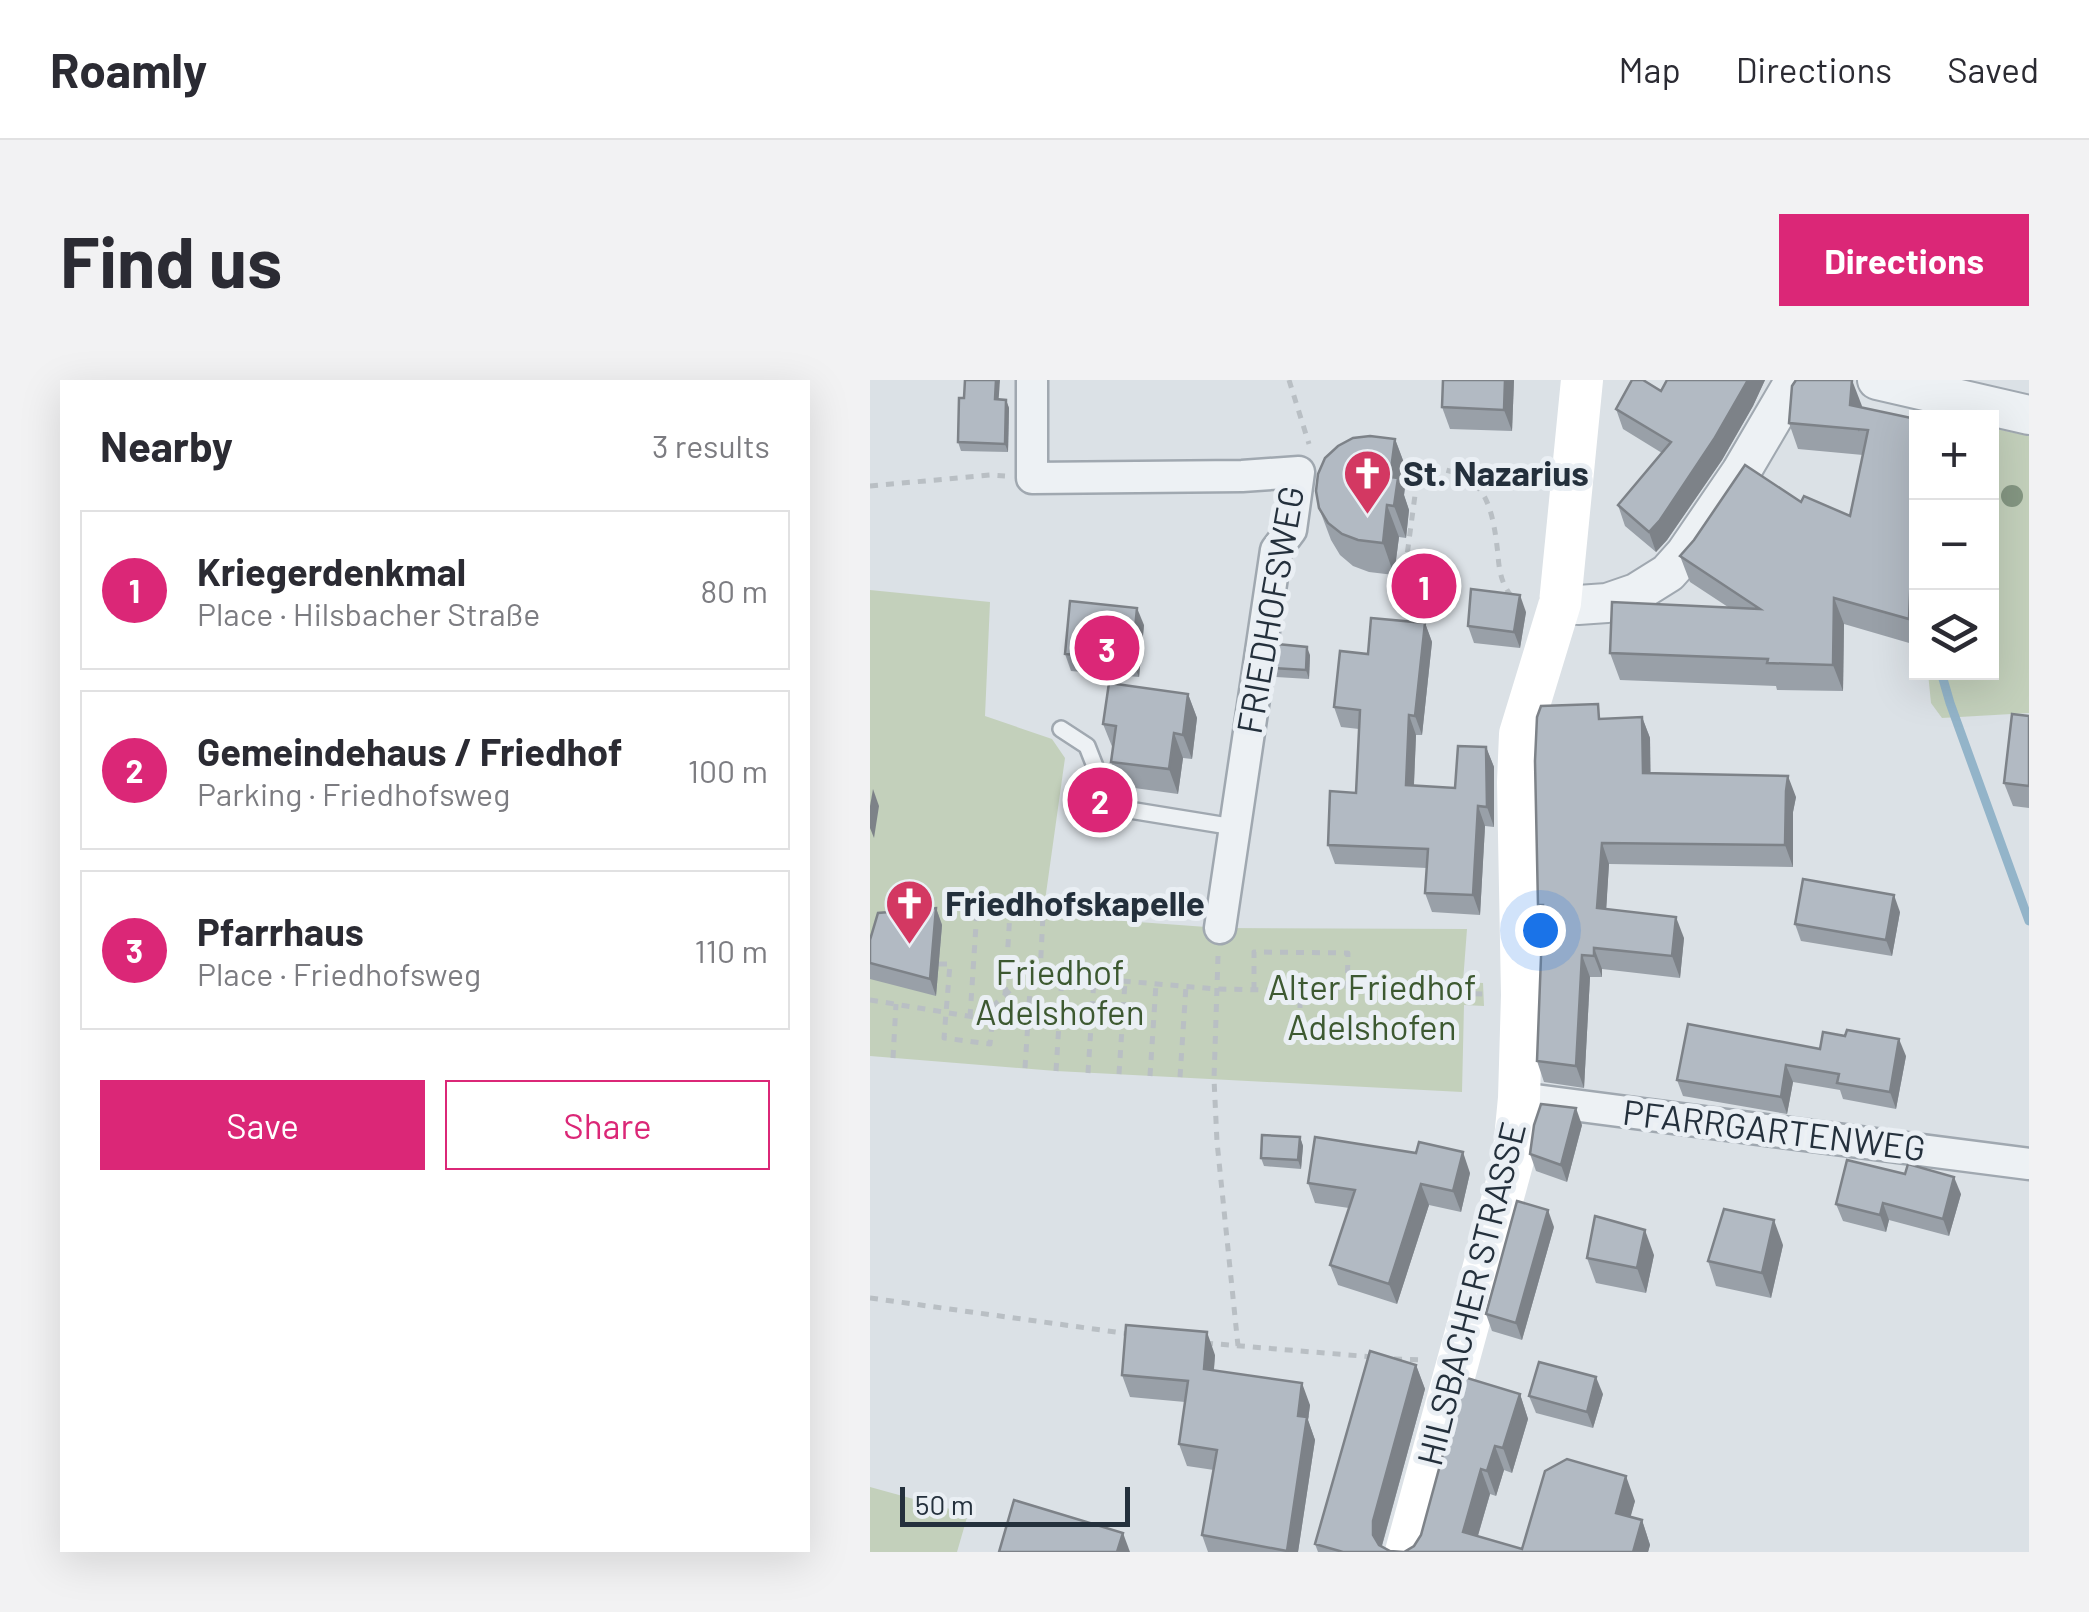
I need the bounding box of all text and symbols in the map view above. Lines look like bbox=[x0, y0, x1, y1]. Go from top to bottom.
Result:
text: Roamly bbox=[50, 40, 207, 98]
text: Map bbox=[1619, 48, 1681, 90]
text: Directions bbox=[1736, 48, 1892, 90]
text: Saved bbox=[1947, 48, 2039, 90]
button: Directions bbox=[1779, 214, 2029, 306]
text: Find us bbox=[60, 218, 282, 302]
map controls bbox=[1909, 410, 1999, 680]
button: + bbox=[1909, 410, 1999, 500]
text: Nearby bbox=[100, 420, 233, 470]
text: 3 results bbox=[652, 426, 770, 464]
church icon: St. Nazarius bbox=[1342, 448, 1394, 516]
place label: St. Nazarius bbox=[1403, 451, 1589, 493]
street label: FRIEDHOFSWEG bbox=[1227, 483, 1311, 737]
button: − bbox=[1909, 500, 1999, 590]
text: Kriegerdenkmal bbox=[197, 548, 466, 594]
pin: 1 bbox=[1392, 548, 1456, 624]
text: 1 bbox=[129, 571, 140, 609]
text: 80 m bbox=[700, 571, 768, 609]
button: layers bbox=[1909, 590, 1999, 680]
text: Place · Hilsbacher Straße bbox=[197, 594, 540, 632]
pin: 3 bbox=[1074, 610, 1140, 686]
text: Gemeindehaus / Friedhof bbox=[197, 728, 622, 774]
text: 2 bbox=[126, 751, 143, 789]
text: 100 m bbox=[688, 751, 768, 789]
pin: 2 bbox=[1068, 762, 1132, 838]
text: Parking · Friedhofsweg bbox=[197, 774, 510, 812]
church icon: Friedhofskapelle bbox=[884, 878, 936, 946]
place label: Friedhofskapelle bbox=[945, 881, 1205, 923]
your location bbox=[1515, 905, 1566, 956]
text: Pfarrhaus bbox=[197, 908, 364, 954]
text: 3 bbox=[126, 931, 143, 969]
text: 110 m bbox=[695, 931, 768, 969]
park label: Friedhof Adelshofen bbox=[975, 950, 1145, 1032]
text: Place · Friedhofsweg bbox=[197, 954, 481, 992]
park label: Alter Friedhof Adelshofen bbox=[1268, 965, 1476, 1047]
button: Save bbox=[100, 1080, 425, 1170]
button: Share bbox=[445, 1080, 770, 1170]
street label: PFARRGARTENWEG bbox=[1621, 1090, 1928, 1168]
street label: HILSBACHER STRASSE bbox=[1407, 1117, 1533, 1470]
scale bar bbox=[900, 1482, 1130, 1526]
text: 50 m bbox=[915, 1487, 974, 1521]

